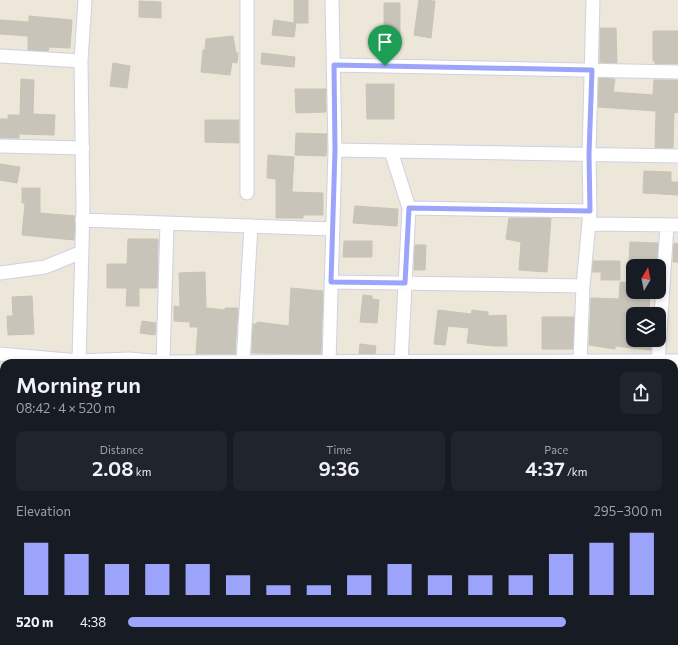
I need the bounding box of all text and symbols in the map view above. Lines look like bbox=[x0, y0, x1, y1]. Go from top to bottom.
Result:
pin bbox=[368, 25, 402, 66]
icon: arrive bbox=[374, 31, 396, 53]
north arrow bbox=[626, 259, 666, 299]
map controls bbox=[626, 259, 666, 347]
button: layers bbox=[626, 307, 666, 347]
text: Morning run bbox=[16, 371, 141, 398]
button: share bbox=[620, 372, 662, 414]
text: 08:42 · 4 × 520 m bbox=[16, 400, 115, 416]
text: Distance bbox=[100, 443, 144, 456]
text: Time bbox=[326, 443, 352, 456]
text: Pace bbox=[544, 443, 568, 456]
text: 2.08 bbox=[92, 456, 134, 480]
text: 9:36 bbox=[318, 456, 360, 480]
text: 4:37 bbox=[525, 456, 565, 480]
text: km bbox=[134, 465, 151, 478]
text: /km bbox=[565, 465, 587, 478]
text: Elevation bbox=[16, 503, 71, 519]
text: 295–300 m bbox=[594, 503, 662, 519]
text: 520 m bbox=[16, 614, 53, 630]
text: 4:38 bbox=[80, 614, 106, 630]

